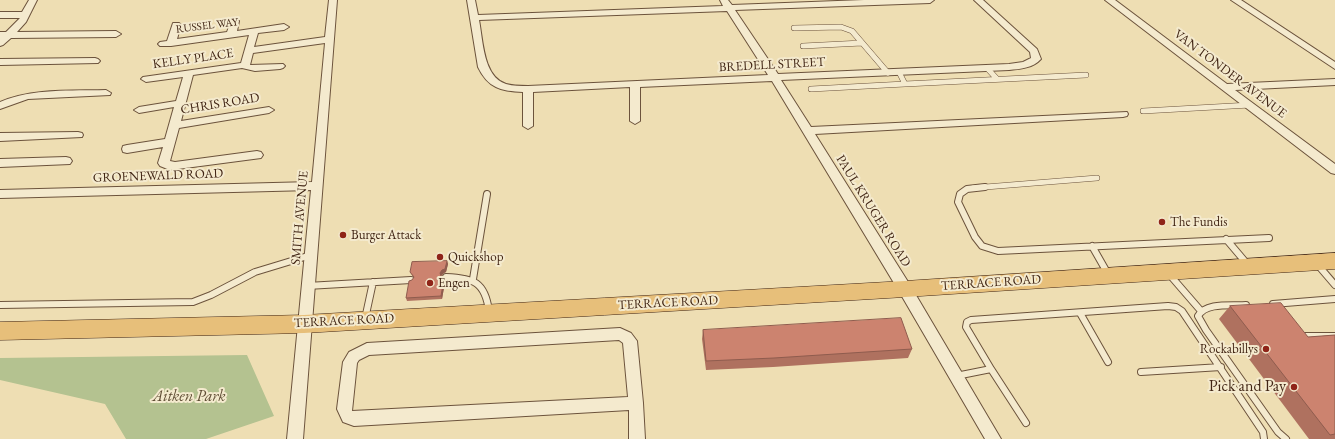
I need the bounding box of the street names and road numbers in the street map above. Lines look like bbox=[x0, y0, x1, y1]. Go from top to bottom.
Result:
street label: RUSSEL WAY bbox=[175, 16, 239, 36]
street label: VAN TONDER AVENUE bbox=[1171, 27, 1289, 121]
street label: KELLY PLACE bbox=[152, 46, 234, 72]
street label: BREDELL STREET bbox=[718, 54, 826, 76]
street label: CHRIS ROAD bbox=[179, 90, 261, 118]
street label: PAUL KRUGER ROAD bbox=[832, 152, 914, 270]
street label: GROENEWALD ROAD bbox=[93, 166, 223, 186]
street label: SMITH AVENUE bbox=[288, 170, 312, 266]
street label: TERRACE ROAD bbox=[940, 272, 1042, 294]
street label: TERRACE ROAD bbox=[617, 293, 719, 313]
street label: TERRACE ROAD bbox=[293, 311, 395, 331]

